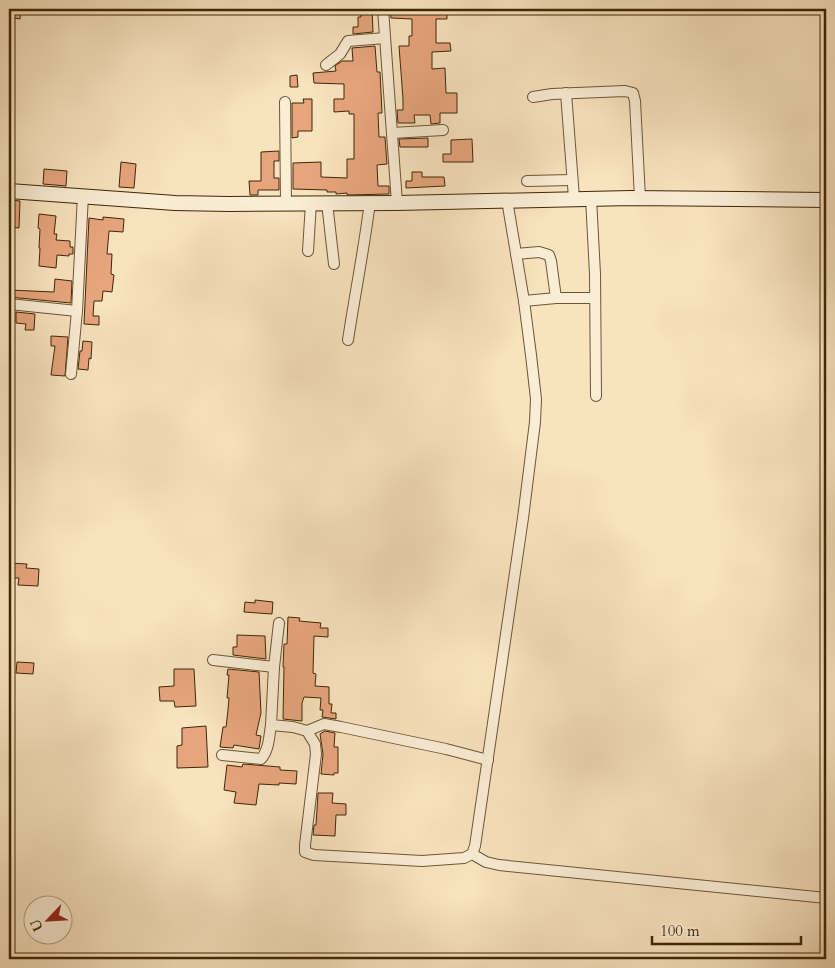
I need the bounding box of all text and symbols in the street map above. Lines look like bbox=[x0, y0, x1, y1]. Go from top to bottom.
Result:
north arrow bbox=[22, 896, 72, 946]
scale bar bbox=[652, 913, 801, 945]
text: U bbox=[25, 916, 48, 934]
text: 100 m bbox=[660, 921, 700, 941]

